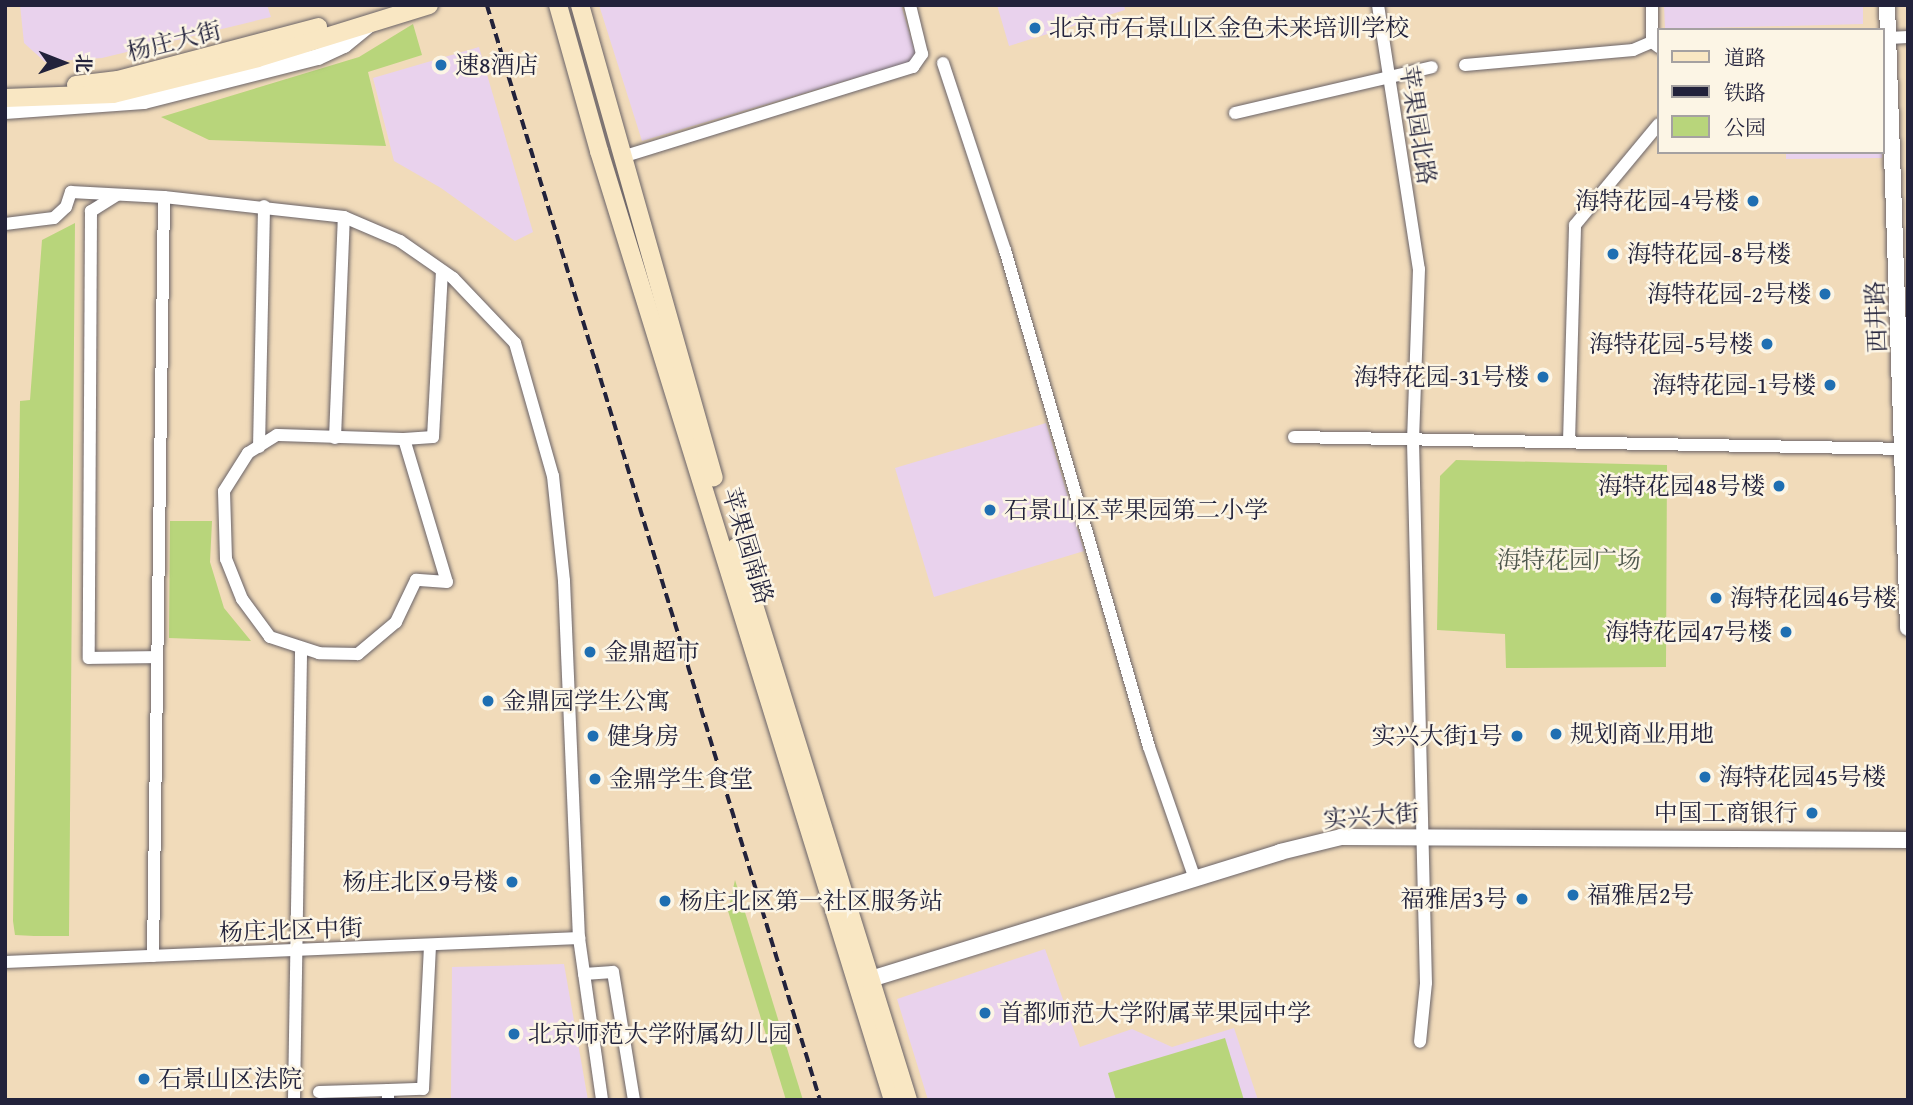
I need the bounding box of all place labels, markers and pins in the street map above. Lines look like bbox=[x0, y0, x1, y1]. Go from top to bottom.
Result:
place label: 北京市石景山区金色未来培训学校 bbox=[1049, 14, 1409, 42]
marker: 北京市石景山区金色未来培训学校 bbox=[1027, 20, 1043, 36]
place label: 速8酒店 bbox=[455, 51, 539, 79]
marker: 速8酒店 bbox=[433, 57, 449, 73]
place label: 海特花园-4号楼 bbox=[1575, 187, 1739, 215]
marker: 海特花园-4号楼 bbox=[1745, 193, 1761, 209]
place label: 海特花园-8号楼 bbox=[1627, 240, 1791, 268]
marker: 海特花园-8号楼 bbox=[1605, 246, 1621, 262]
place label: 海特花园-2号楼 bbox=[1647, 280, 1811, 308]
marker: 海特花园-2号楼 bbox=[1817, 286, 1833, 302]
place label: 海特花园-5号楼 bbox=[1589, 330, 1753, 358]
marker: 海特花园-5号楼 bbox=[1759, 336, 1775, 352]
place label: 海特花园-31号楼 bbox=[1354, 363, 1529, 391]
marker: 海特花园-31号楼 bbox=[1535, 369, 1551, 385]
place label: 海特花园-1号楼 bbox=[1652, 371, 1816, 399]
marker: 海特花园-1号楼 bbox=[1822, 377, 1838, 393]
place label: 海特花园48号楼 bbox=[1598, 472, 1765, 500]
marker: 海特花园48号楼 bbox=[1771, 478, 1787, 494]
place label: 石景山区苹果园第二小学 bbox=[1004, 496, 1268, 524]
marker: 石景山区苹果园第二小学 bbox=[982, 502, 998, 518]
place label: 海特花园46号楼 bbox=[1730, 584, 1897, 612]
marker: 海特花园46号楼 bbox=[1708, 590, 1724, 606]
place label: 海特花园47号楼 bbox=[1605, 618, 1772, 646]
marker: 海特花园47号楼 bbox=[1778, 624, 1794, 640]
place label: 金鼎超市 bbox=[604, 638, 700, 666]
marker: 金鼎超市 bbox=[582, 644, 598, 660]
place label: 金鼎园学生公寓 bbox=[502, 687, 670, 715]
marker: 金鼎园学生公寓 bbox=[480, 693, 496, 709]
place label: 规划商业用地 bbox=[1570, 720, 1714, 748]
place label: 健身房 bbox=[607, 722, 679, 750]
place label: 实兴大街1号 bbox=[1371, 722, 1503, 750]
marker: 规划商业用地 bbox=[1548, 726, 1564, 742]
marker: 健身房 bbox=[585, 728, 601, 744]
marker: 实兴大街1号 bbox=[1509, 728, 1525, 744]
place label: 海特花园45号楼 bbox=[1719, 763, 1886, 791]
place label: 金鼎学生食堂 bbox=[609, 765, 753, 793]
marker: 海特花园45号楼 bbox=[1697, 769, 1713, 785]
marker: 金鼎学生食堂 bbox=[587, 771, 603, 787]
place label: 中国工商银行 bbox=[1654, 799, 1798, 827]
marker: 中国工商银行 bbox=[1804, 805, 1820, 821]
place label: 杨庄北区9号楼 bbox=[342, 868, 498, 896]
marker: 杨庄北区9号楼 bbox=[504, 874, 520, 890]
place label: 福雅居2号 bbox=[1587, 881, 1695, 909]
place label: 福雅居3号 bbox=[1400, 885, 1508, 913]
place label: 杨庄北区第一社区服务站 bbox=[679, 887, 943, 915]
marker: 福雅居2号 bbox=[1565, 887, 1581, 903]
marker: 福雅居3号 bbox=[1514, 891, 1530, 907]
marker: 杨庄北区第一社区服务站 bbox=[657, 893, 673, 909]
place label: 首都师范大学附属苹果园中学 bbox=[999, 999, 1311, 1027]
marker: 首都师范大学附属苹果园中学 bbox=[977, 1005, 993, 1021]
place label: 北京师范大学附属幼儿园 bbox=[528, 1020, 792, 1048]
marker: 北京师范大学附属幼儿园 bbox=[506, 1026, 522, 1042]
place label: 石景山区法院 bbox=[158, 1065, 302, 1093]
marker: 石景山区法院 bbox=[136, 1071, 152, 1087]

